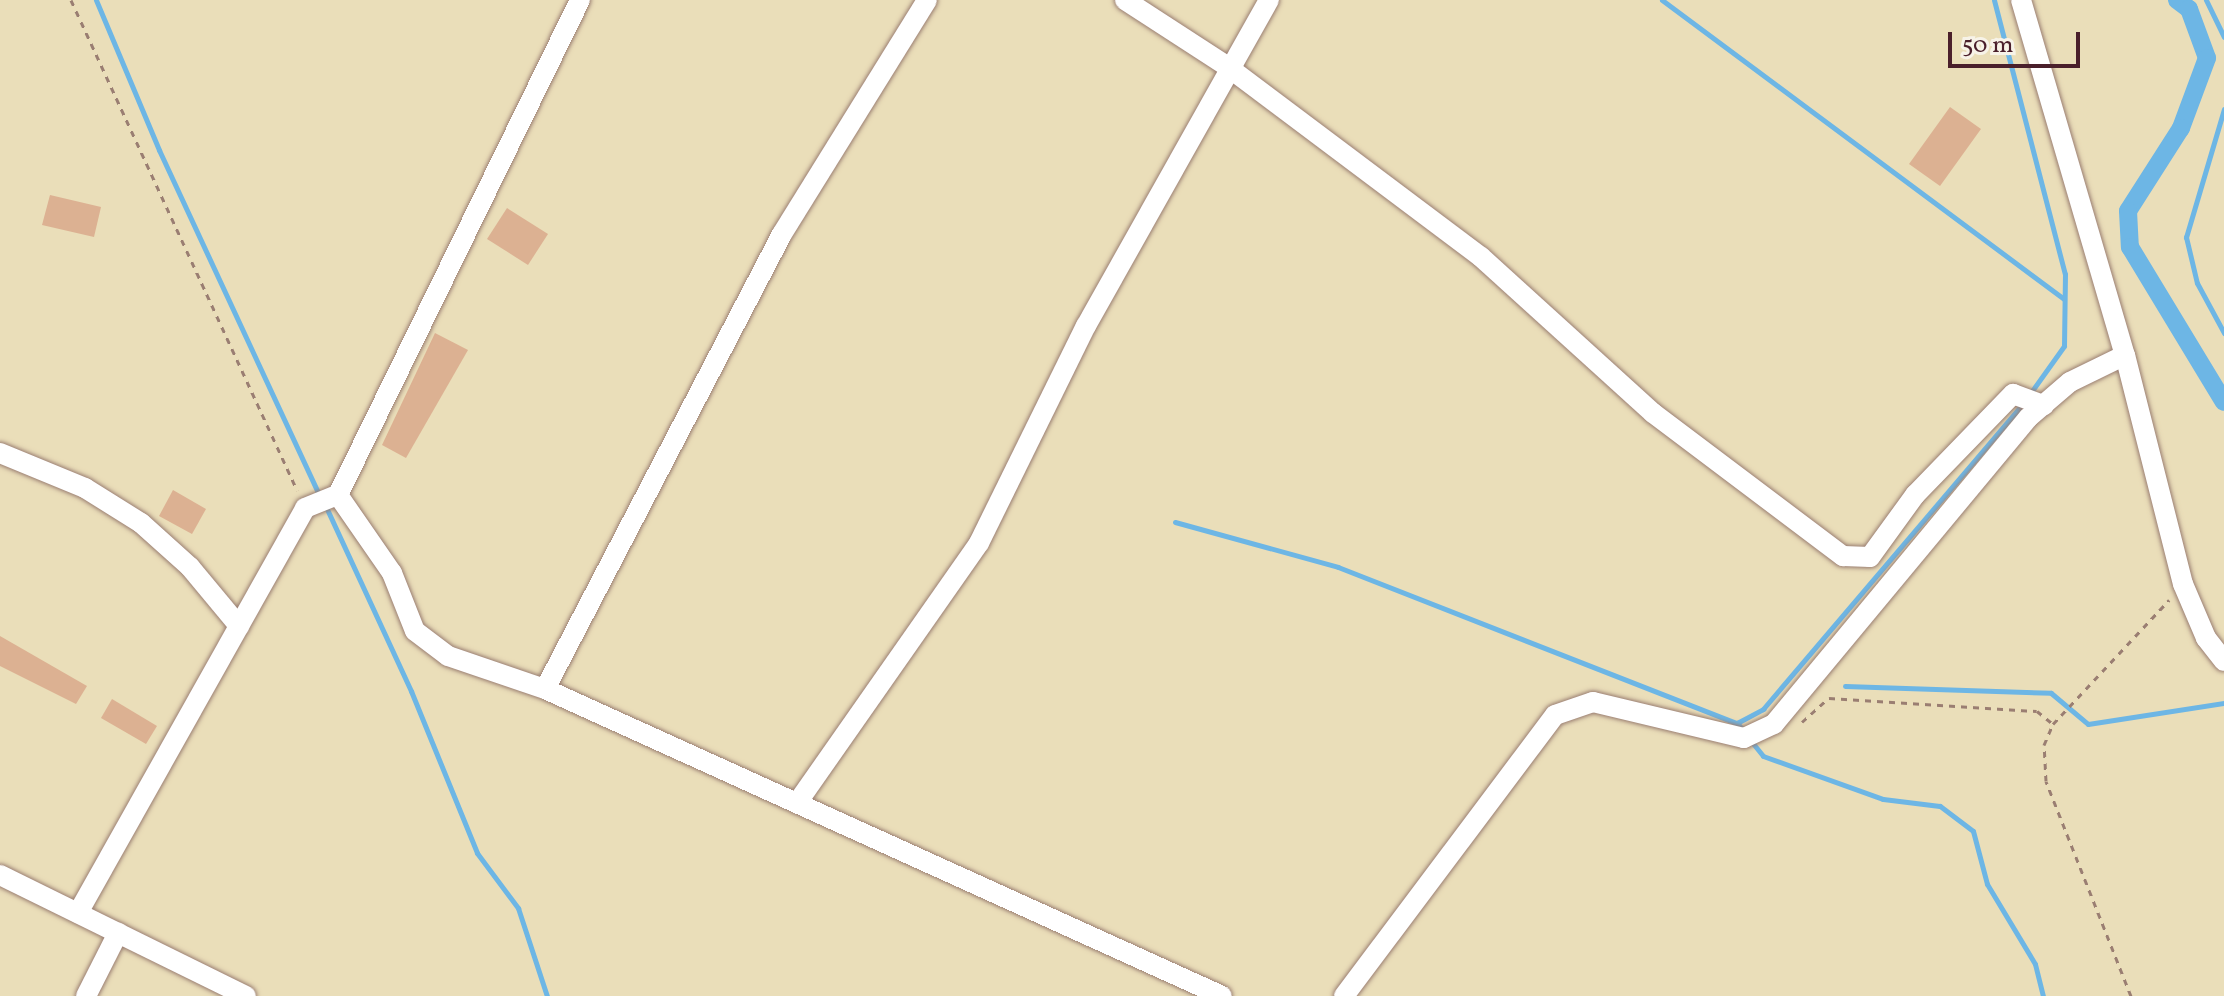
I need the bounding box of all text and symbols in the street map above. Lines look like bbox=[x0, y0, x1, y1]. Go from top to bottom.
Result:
scale bar bbox=[1952, 16, 2084, 66]
text: 50 m bbox=[1962, 29, 2014, 63]

